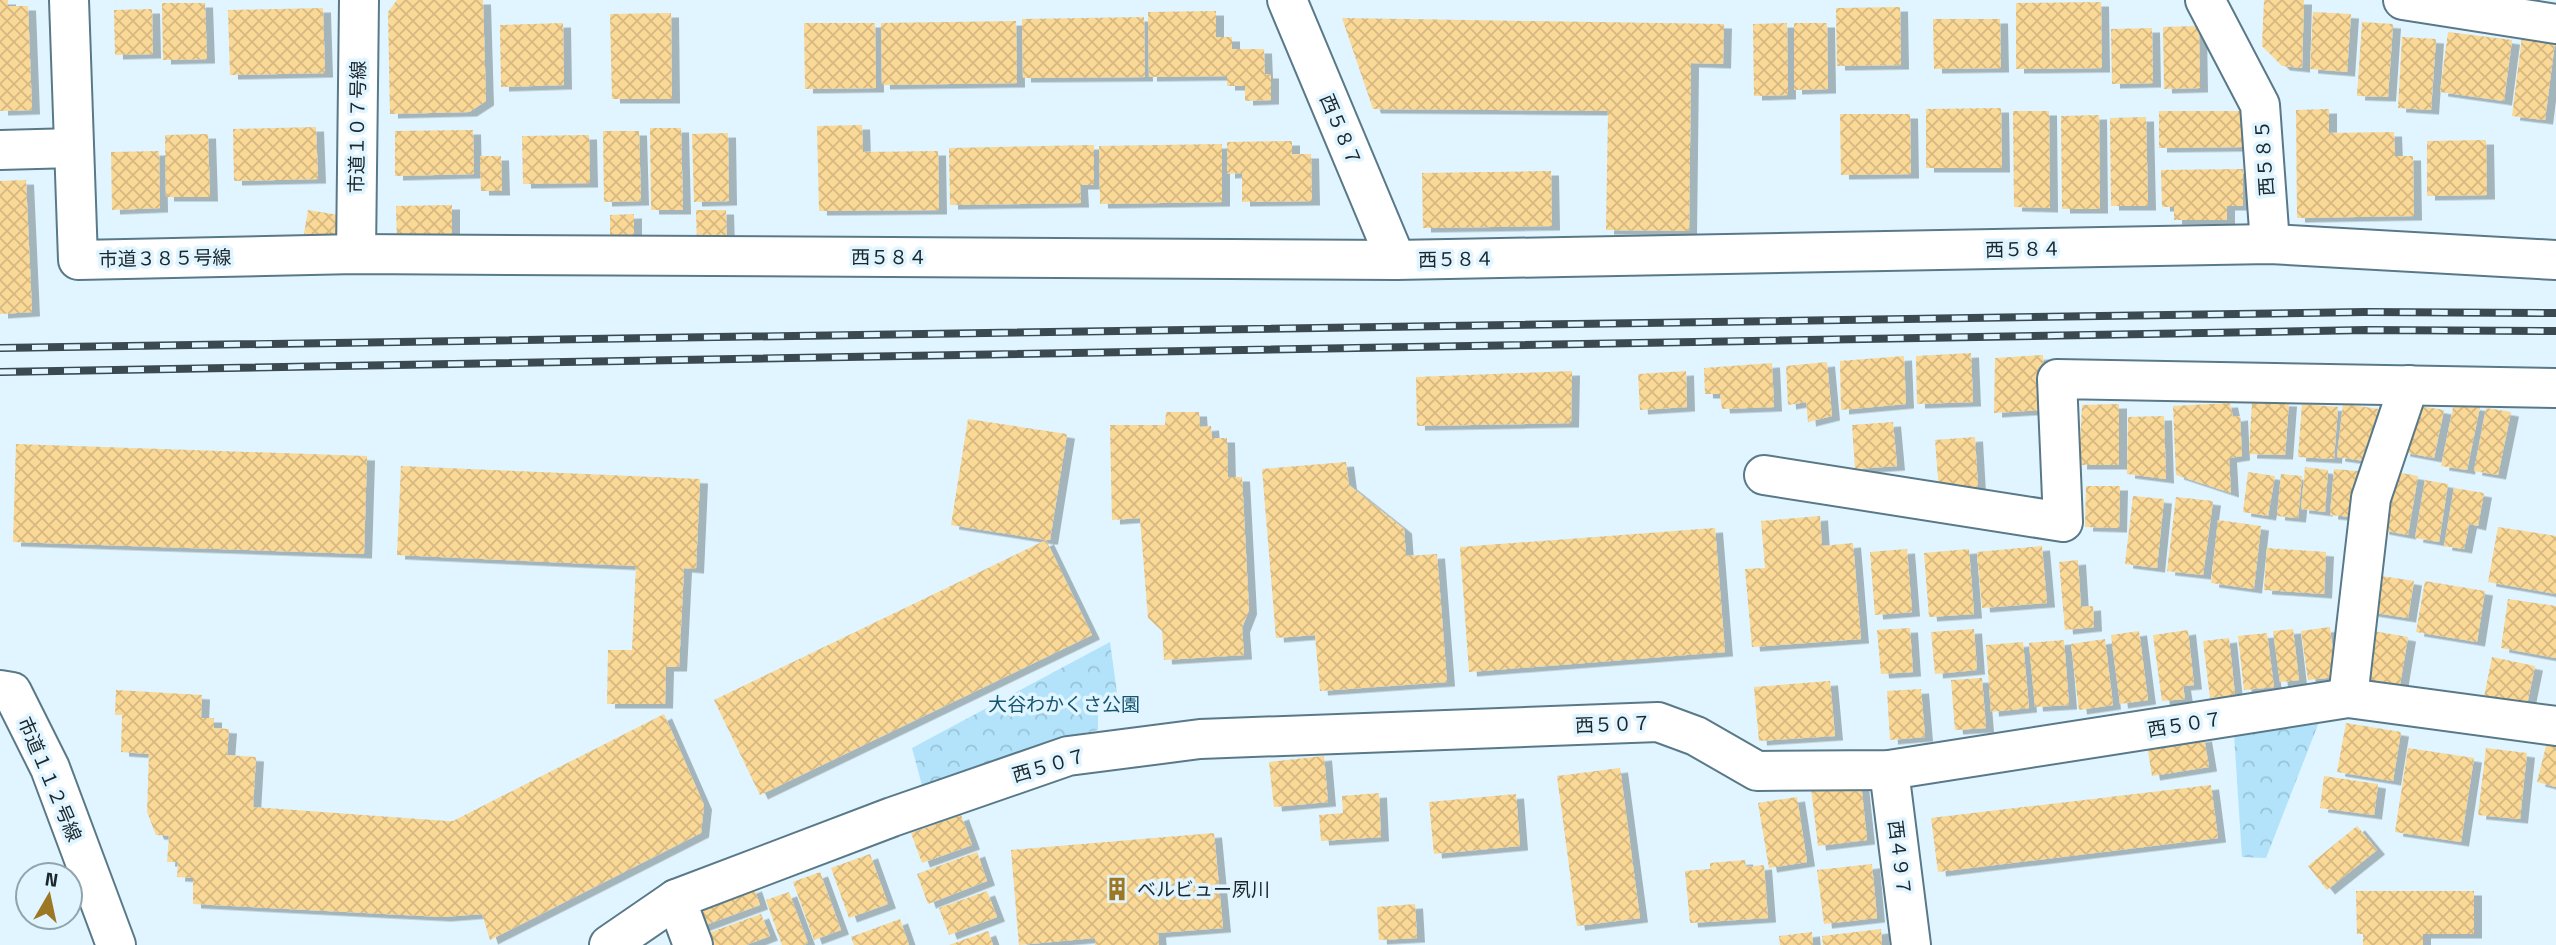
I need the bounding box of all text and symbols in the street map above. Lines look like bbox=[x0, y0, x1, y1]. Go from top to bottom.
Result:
street label: 市道１０７号線 bbox=[341, 60, 372, 194]
street label: 西５８７ bbox=[1313, 89, 1370, 170]
street label: 西５８５ bbox=[2246, 119, 2281, 197]
street label: 西５８４ bbox=[1985, 233, 2061, 264]
street label: 市道３８５号線 bbox=[98, 242, 232, 273]
street label: 西５８４ bbox=[851, 242, 927, 271]
street label: 西５８４ bbox=[1418, 243, 1494, 274]
park label: 大谷わかくさ公園 bbox=[988, 689, 1140, 718]
street label: 西５０７ bbox=[2145, 703, 2225, 744]
street label: 西５０７ bbox=[1574, 708, 1651, 739]
street label: 市道１１２号線 bbox=[11, 712, 90, 846]
street label: 西５０７ bbox=[1008, 740, 1089, 789]
street label: 西４９７ bbox=[1881, 818, 1920, 897]
north arrow bbox=[14, 861, 84, 931]
text: N bbox=[43, 863, 61, 894]
place label: ベルビュー夙川 bbox=[1137, 874, 1270, 903]
building icon: ベルビュー夙川 bbox=[1103, 875, 1131, 903]

